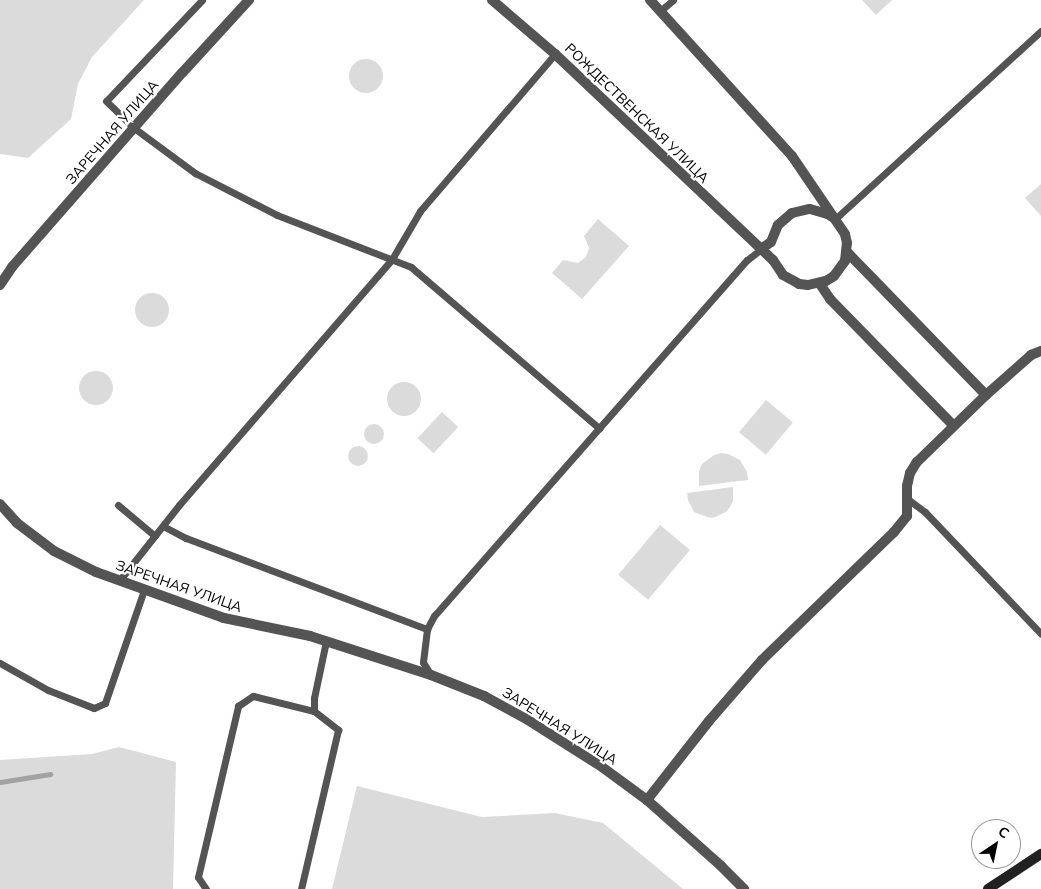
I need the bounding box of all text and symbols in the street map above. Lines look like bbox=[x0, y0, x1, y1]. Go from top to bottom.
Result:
street label: РОЖДЕСТВЕНСКАЯ УЛИЦА bbox=[562, 40, 712, 186]
street label: ЗАРЕЧНАЯ УЛИЦА bbox=[62, 76, 162, 188]
street label: ЗАРЕЧНАЯ УЛИЦА bbox=[114, 556, 244, 616]
street label: ЗАРЕЧНАЯ УЛИЦА bbox=[499, 684, 621, 768]
north arrow bbox=[971, 819, 1021, 869]
text: С bbox=[995, 822, 1013, 843]

